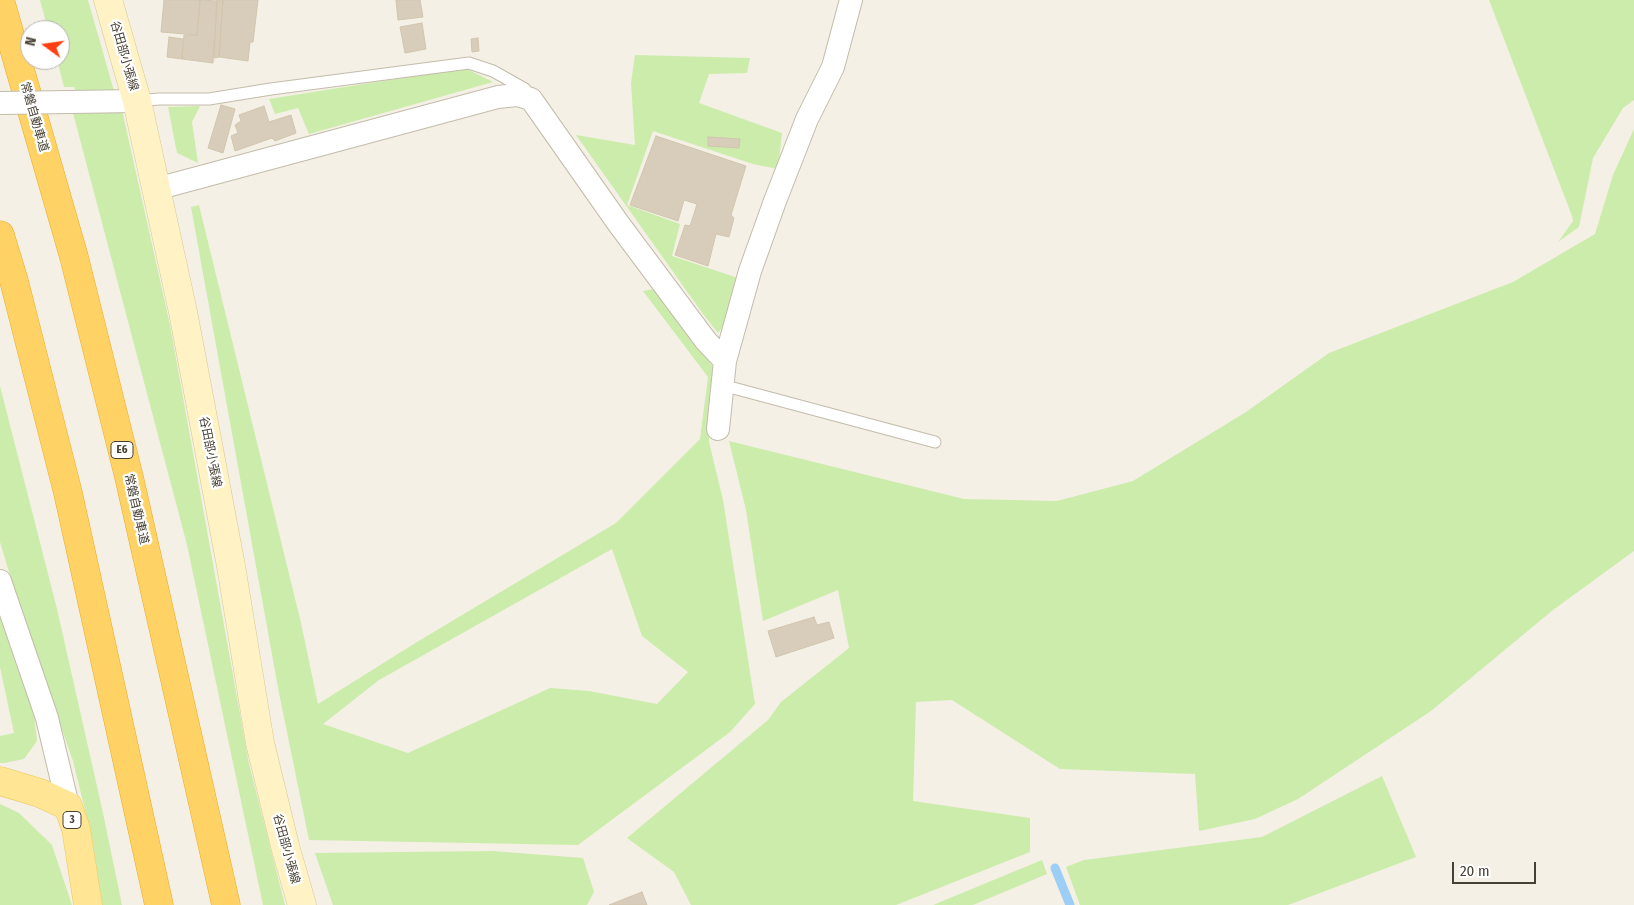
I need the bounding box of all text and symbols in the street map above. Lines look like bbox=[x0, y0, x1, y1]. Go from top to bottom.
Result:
street label: 谷田部小張線 bbox=[107, 19, 141, 93]
north arrow bbox=[20, 20, 70, 70]
text: N bbox=[22, 35, 40, 48]
street label: 常磐自動車道 bbox=[17, 80, 51, 154]
street label: 谷田部小張線 bbox=[196, 415, 224, 489]
road number: E6 bbox=[111, 442, 133, 458]
street label: 常磐自動車道 bbox=[121, 472, 151, 546]
road number: 3 bbox=[63, 812, 81, 828]
street label: 谷田部小張線 bbox=[270, 812, 302, 886]
scale bar bbox=[1454, 852, 1538, 884]
text: 20 m bbox=[1460, 862, 1490, 880]

